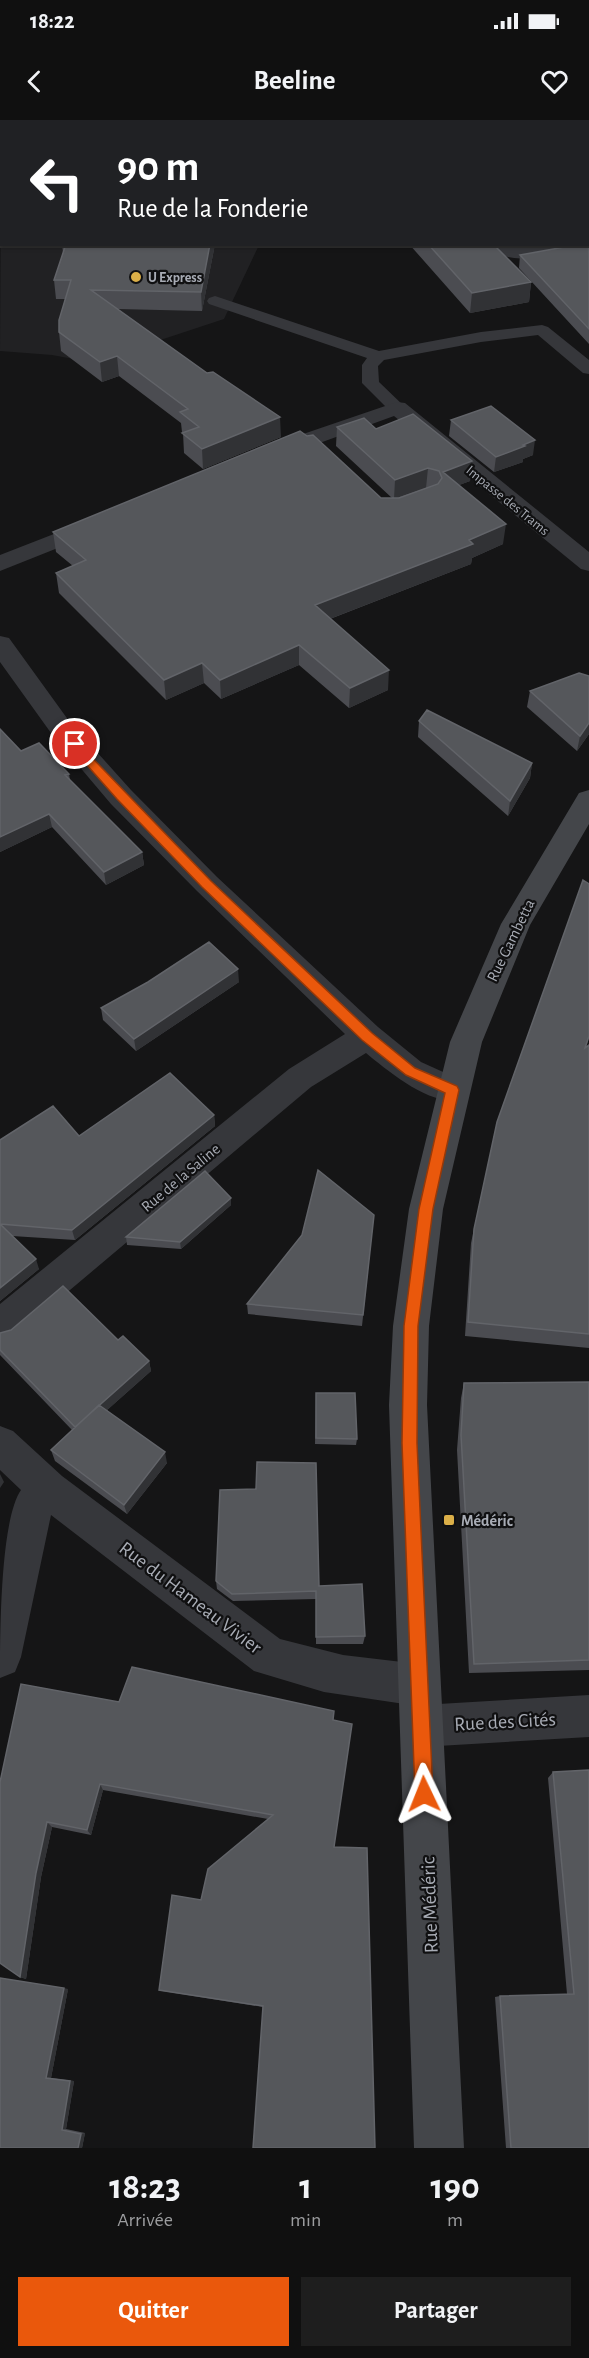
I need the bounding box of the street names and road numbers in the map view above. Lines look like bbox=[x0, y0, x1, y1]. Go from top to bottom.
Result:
street label: Impasse des Trams bbox=[463, 463, 551, 538]
street label: Rue Gambetta bbox=[484, 897, 538, 984]
street label: Rue de la Saline bbox=[138, 1140, 223, 1215]
street label: Rue du Hameau Vivier bbox=[115, 1538, 266, 1658]
street label: Rue des Cités bbox=[454, 1709, 556, 1735]
street label: Rue Médéric bbox=[418, 1856, 442, 1954]

